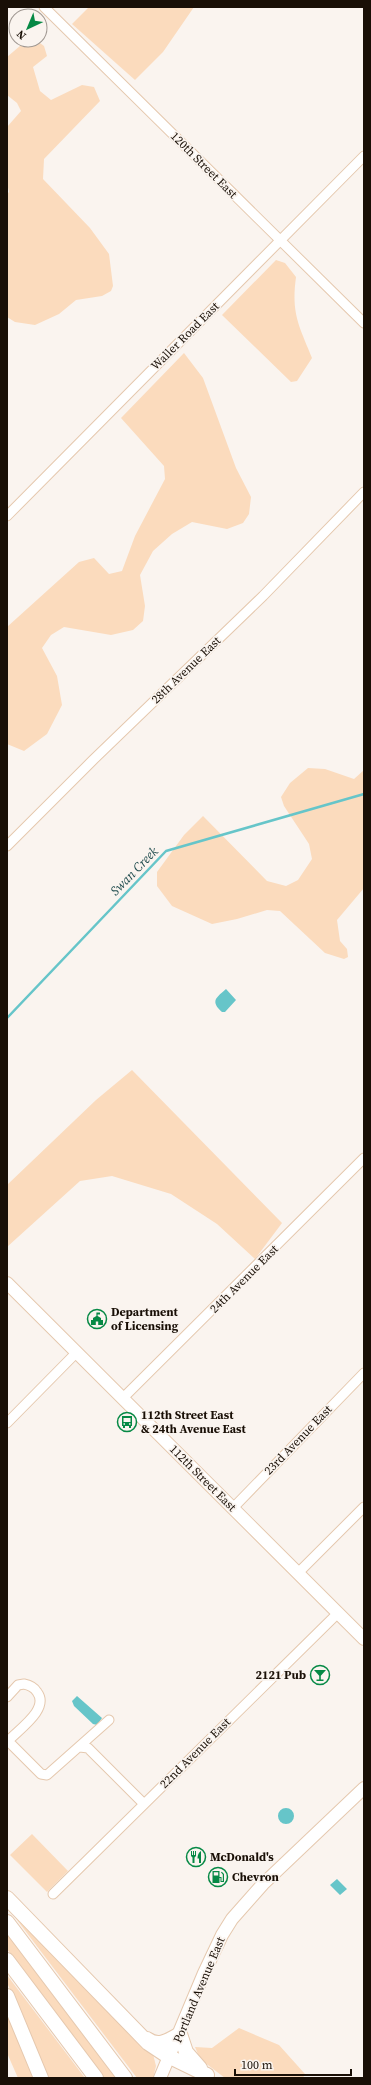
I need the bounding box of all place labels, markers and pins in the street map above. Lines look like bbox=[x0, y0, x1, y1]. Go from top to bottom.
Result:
place label: Department of Licensing bbox=[111, 1304, 179, 1334]
public building icon: Department of Licensing bbox=[86, 1308, 108, 1330]
place label: 112th Street East & 24th Avenue East bbox=[141, 1407, 247, 1437]
bus stop icon: 112th Street East & 24th Avenue East bbox=[116, 1411, 138, 1433]
bar icon: 2121 Pub bbox=[309, 1664, 331, 1686]
place label: 2121 Pub bbox=[255, 1667, 306, 1683]
restaurant icon: McDonald's bbox=[185, 1846, 207, 1868]
place label: McDonald's bbox=[210, 1849, 274, 1865]
fuel station icon: Chevron bbox=[207, 1866, 229, 1888]
place label: Chevron bbox=[232, 1869, 280, 1885]

